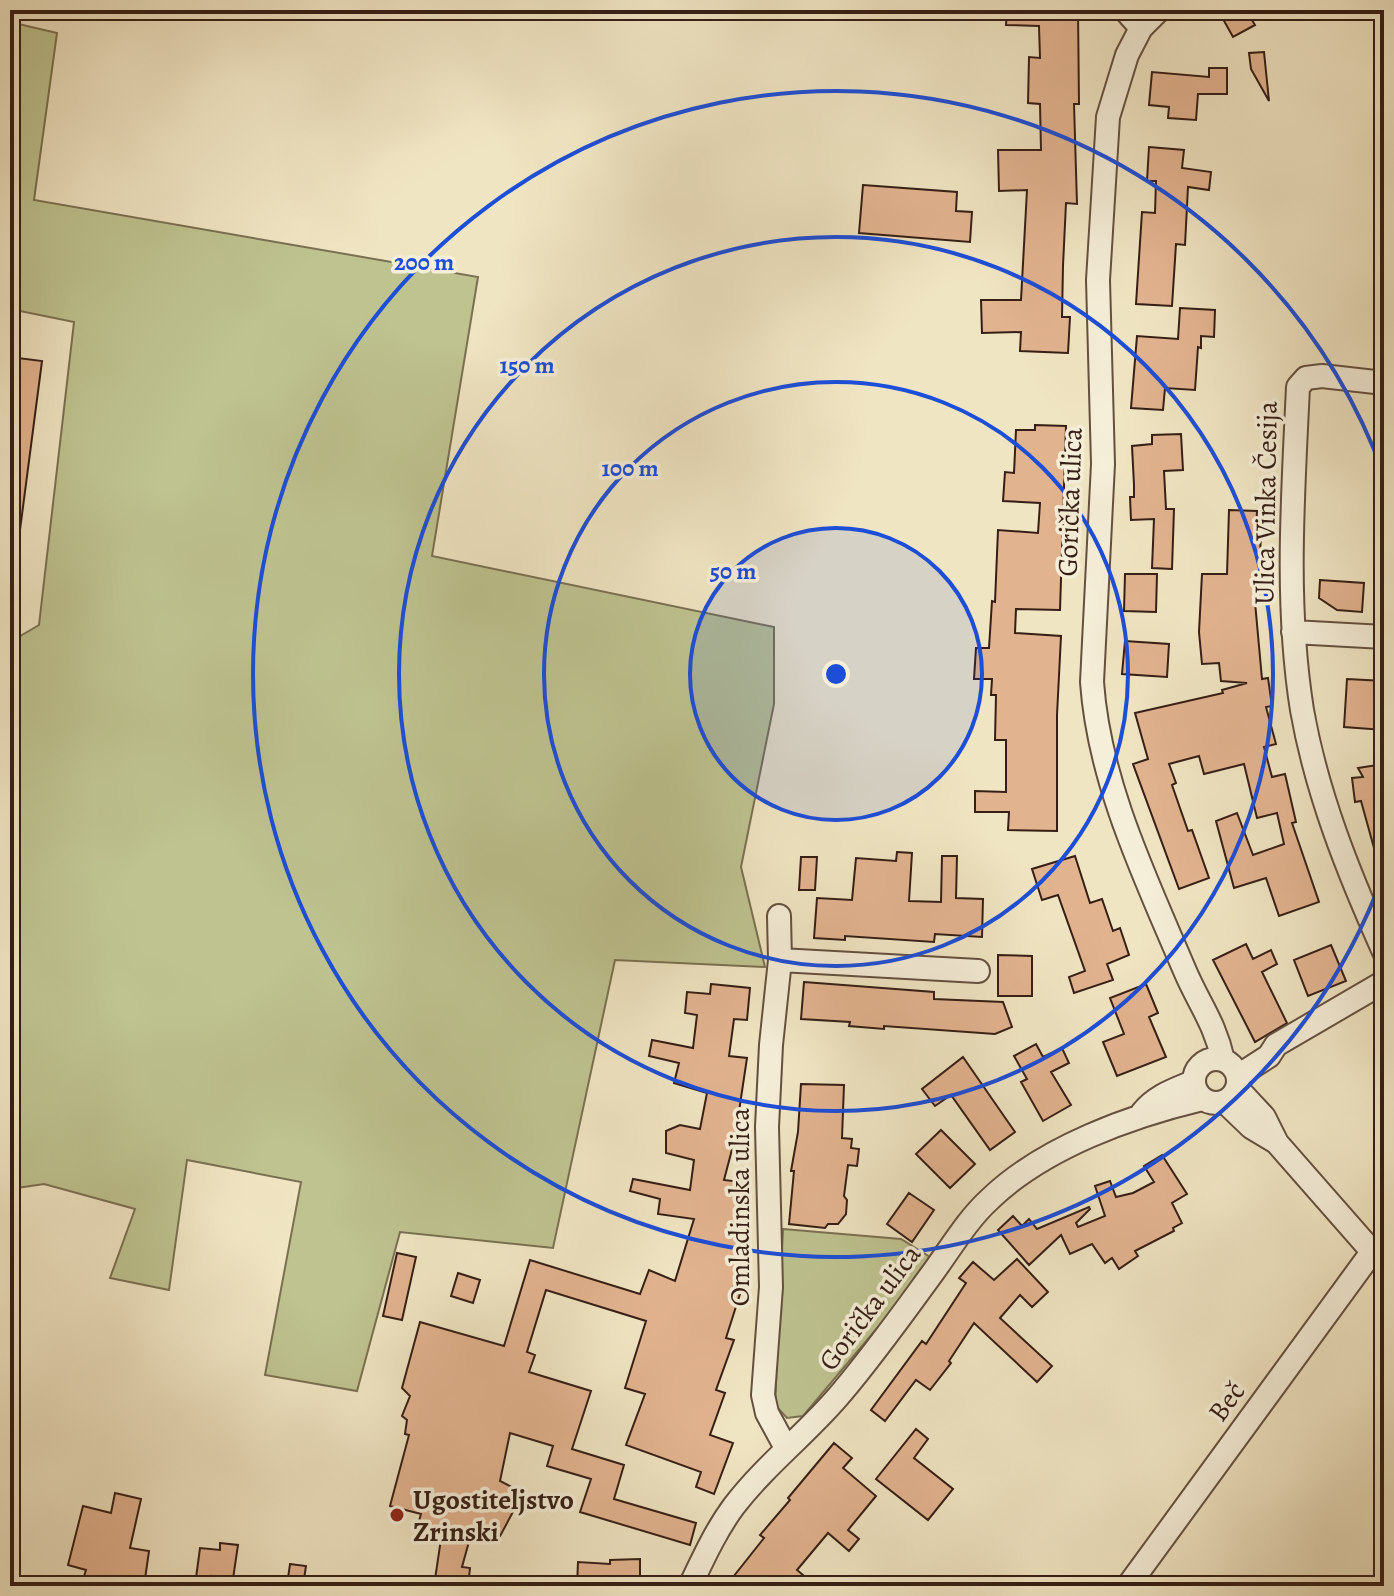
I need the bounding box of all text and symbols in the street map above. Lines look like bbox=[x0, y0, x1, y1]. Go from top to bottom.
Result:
text: 200 m bbox=[394, 246, 454, 278]
text: 150 m bbox=[499, 349, 555, 381]
street label: Ulica Vinka Česija bbox=[1245, 401, 1287, 605]
street label: Gorička ulica bbox=[1048, 427, 1092, 577]
text: 100 m bbox=[601, 452, 659, 484]
text: 50 m bbox=[710, 555, 756, 587]
centre of rings bbox=[822, 660, 850, 688]
street label: Omladinska ulica bbox=[721, 1108, 759, 1306]
street label: Gorička ulica bbox=[810, 1237, 930, 1379]
street label: Beč bbox=[1199, 1374, 1254, 1429]
place label: Ugostiteljstvo Zrinski bbox=[413, 1481, 574, 1551]
marker: Ugostiteljstvo Zrinski bbox=[388, 1506, 406, 1524]

